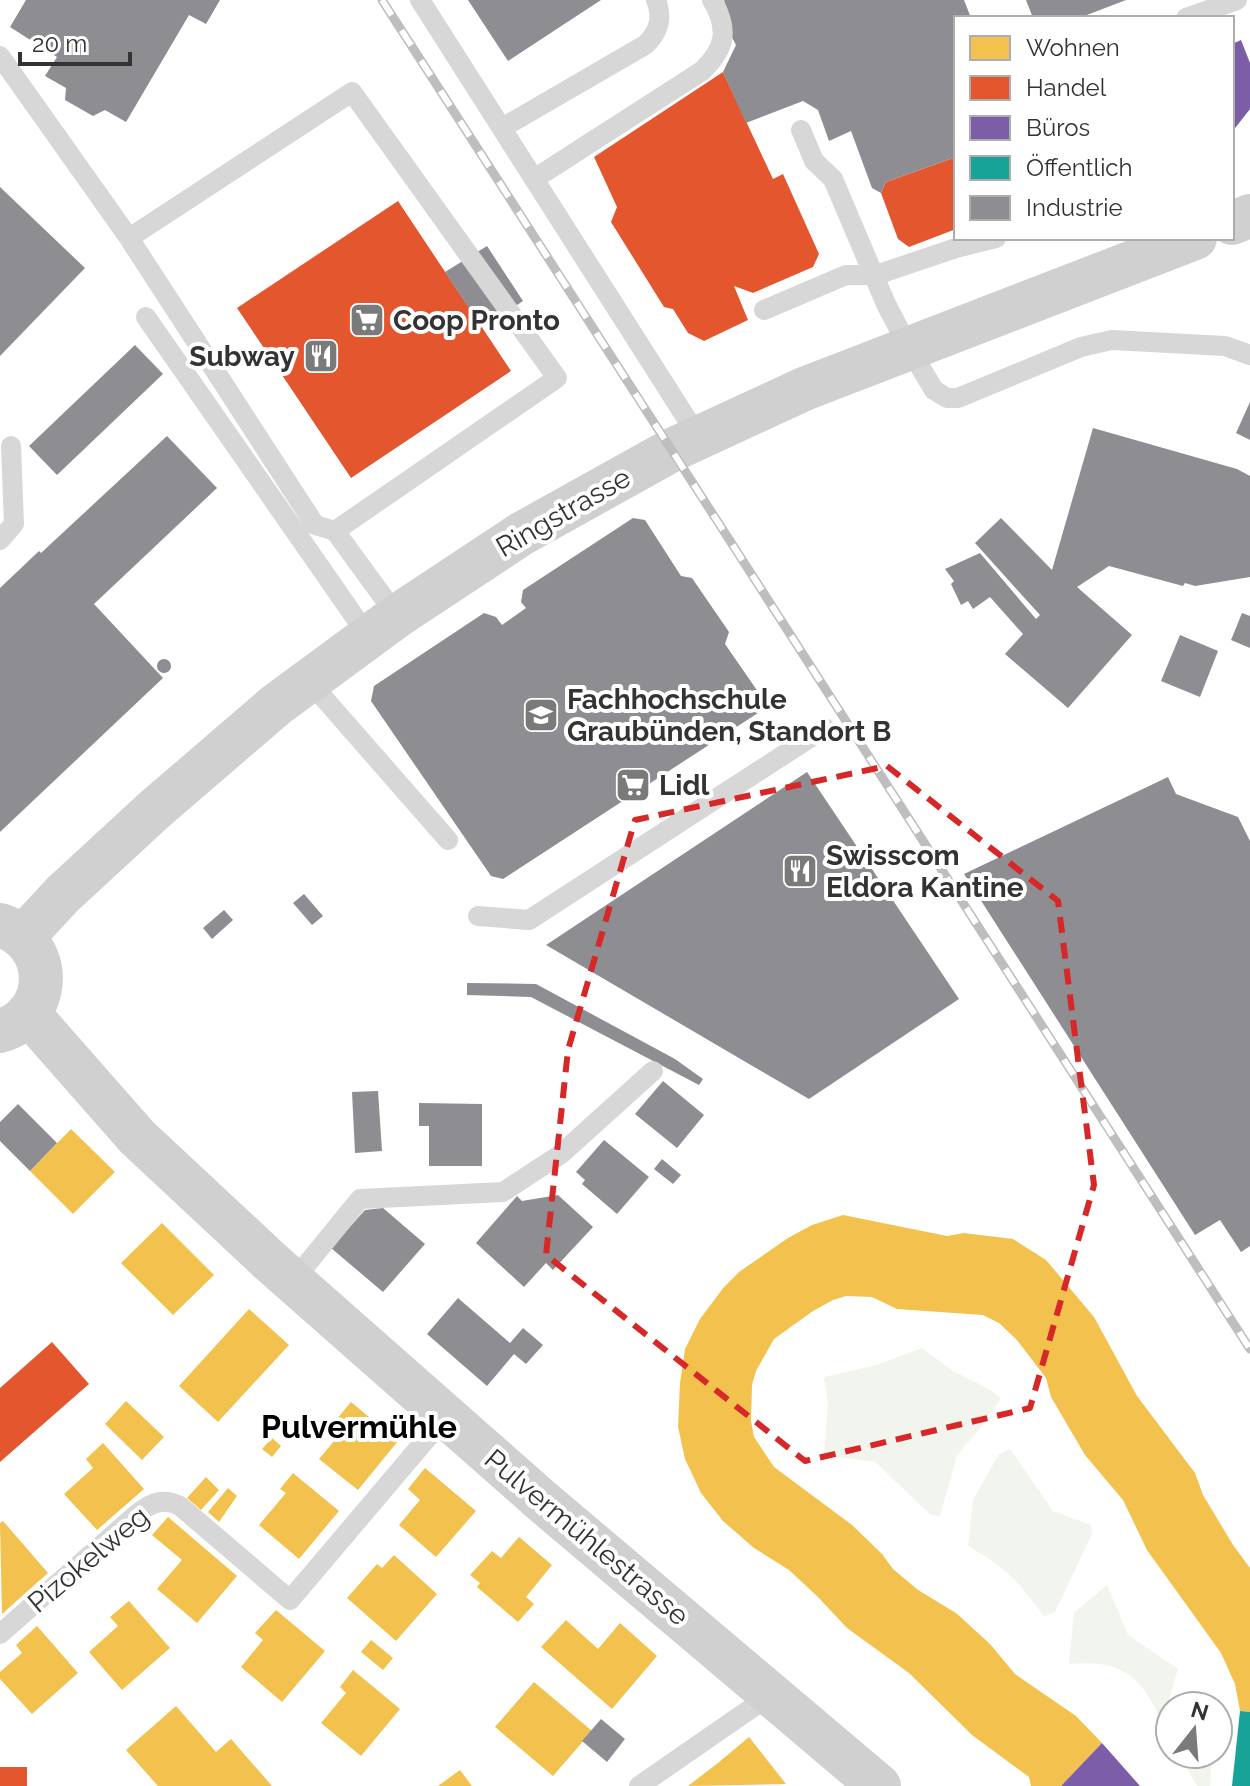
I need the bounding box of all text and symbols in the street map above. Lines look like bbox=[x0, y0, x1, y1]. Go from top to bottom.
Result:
scale bar bbox=[20, 16, 130, 66]
legend bbox=[954, 16, 1234, 240]
text: 20 m bbox=[32, 29, 87, 58]
text: Wohnen bbox=[1026, 33, 1120, 62]
text: Handel bbox=[1026, 73, 1107, 102]
text: Büros bbox=[1026, 113, 1090, 142]
text: Öffentlich bbox=[1026, 153, 1133, 182]
text: Industrie bbox=[1026, 193, 1123, 222]
supermarket icon: Coop Pronto bbox=[348, 301, 386, 339]
place label: Coop Pronto bbox=[393, 304, 560, 337]
restaurant icon: Subway bbox=[302, 337, 340, 375]
place label: Subway bbox=[189, 340, 296, 373]
street label: Ringstrasse bbox=[490, 461, 636, 564]
place label: Fachhochschule Graubünden, Standort B bbox=[567, 683, 891, 748]
school or university icon: Fachhochschule Graubünden, Standort B bbox=[522, 696, 560, 734]
supermarket icon: Lidl bbox=[614, 766, 652, 804]
place label: Lidl bbox=[659, 769, 710, 802]
place label: Swisscom Eldora Kantine bbox=[826, 839, 1024, 904]
restaurant icon: Swisscom Eldora Kantine bbox=[781, 852, 819, 890]
district label: Pulvermühle bbox=[261, 1408, 457, 1445]
street label: Pulvermühlestrasse bbox=[478, 1442, 695, 1632]
street label: Pizokelweg bbox=[21, 1499, 155, 1619]
north arrow bbox=[1154, 1690, 1234, 1770]
text: N bbox=[1188, 1696, 1212, 1726]

